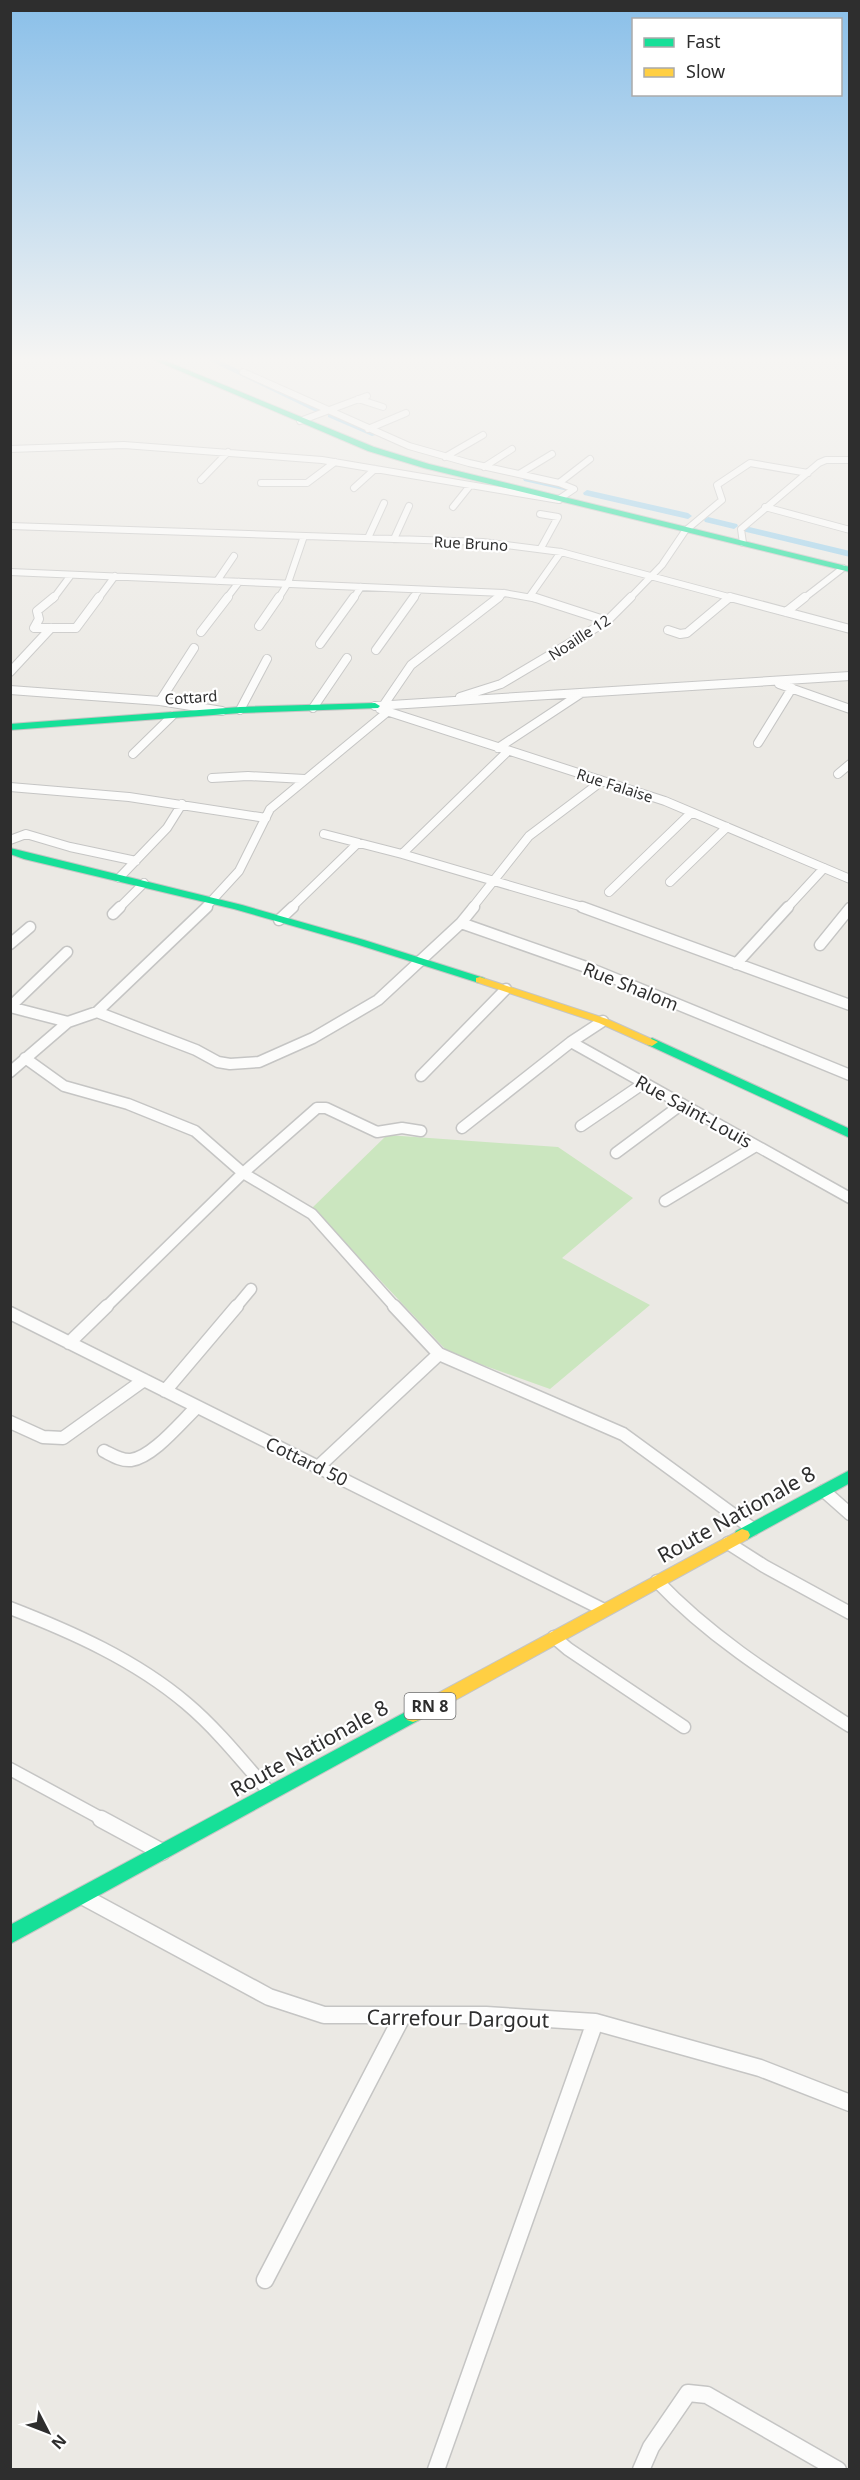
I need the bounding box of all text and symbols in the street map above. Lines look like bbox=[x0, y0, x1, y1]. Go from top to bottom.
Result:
legend bbox=[632, 18, 842, 96]
text: Fast bbox=[686, 29, 721, 53]
text: Slow bbox=[686, 59, 725, 83]
street label: Rue Bruno bbox=[433, 531, 509, 555]
street label: Noaille 12 bbox=[544, 610, 614, 664]
street label: Cottard bbox=[164, 685, 218, 709]
street label: Rue Falaise bbox=[574, 763, 656, 807]
street label: Rue Shalom bbox=[580, 956, 682, 1016]
street label: Rue Saint-Louis bbox=[631, 1069, 757, 1153]
street label: Cottard 50 bbox=[262, 1431, 352, 1491]
street label: Route Nationale 8 bbox=[652, 1459, 820, 1569]
street label: Route Nationale 8 bbox=[225, 1693, 393, 1803]
road number: RN 8 bbox=[404, 1693, 456, 1719]
street label: Carrefour Dargout bbox=[366, 2002, 550, 2034]
north arrow bbox=[18, 2402, 78, 2462]
text: N bbox=[47, 2430, 72, 2454]

